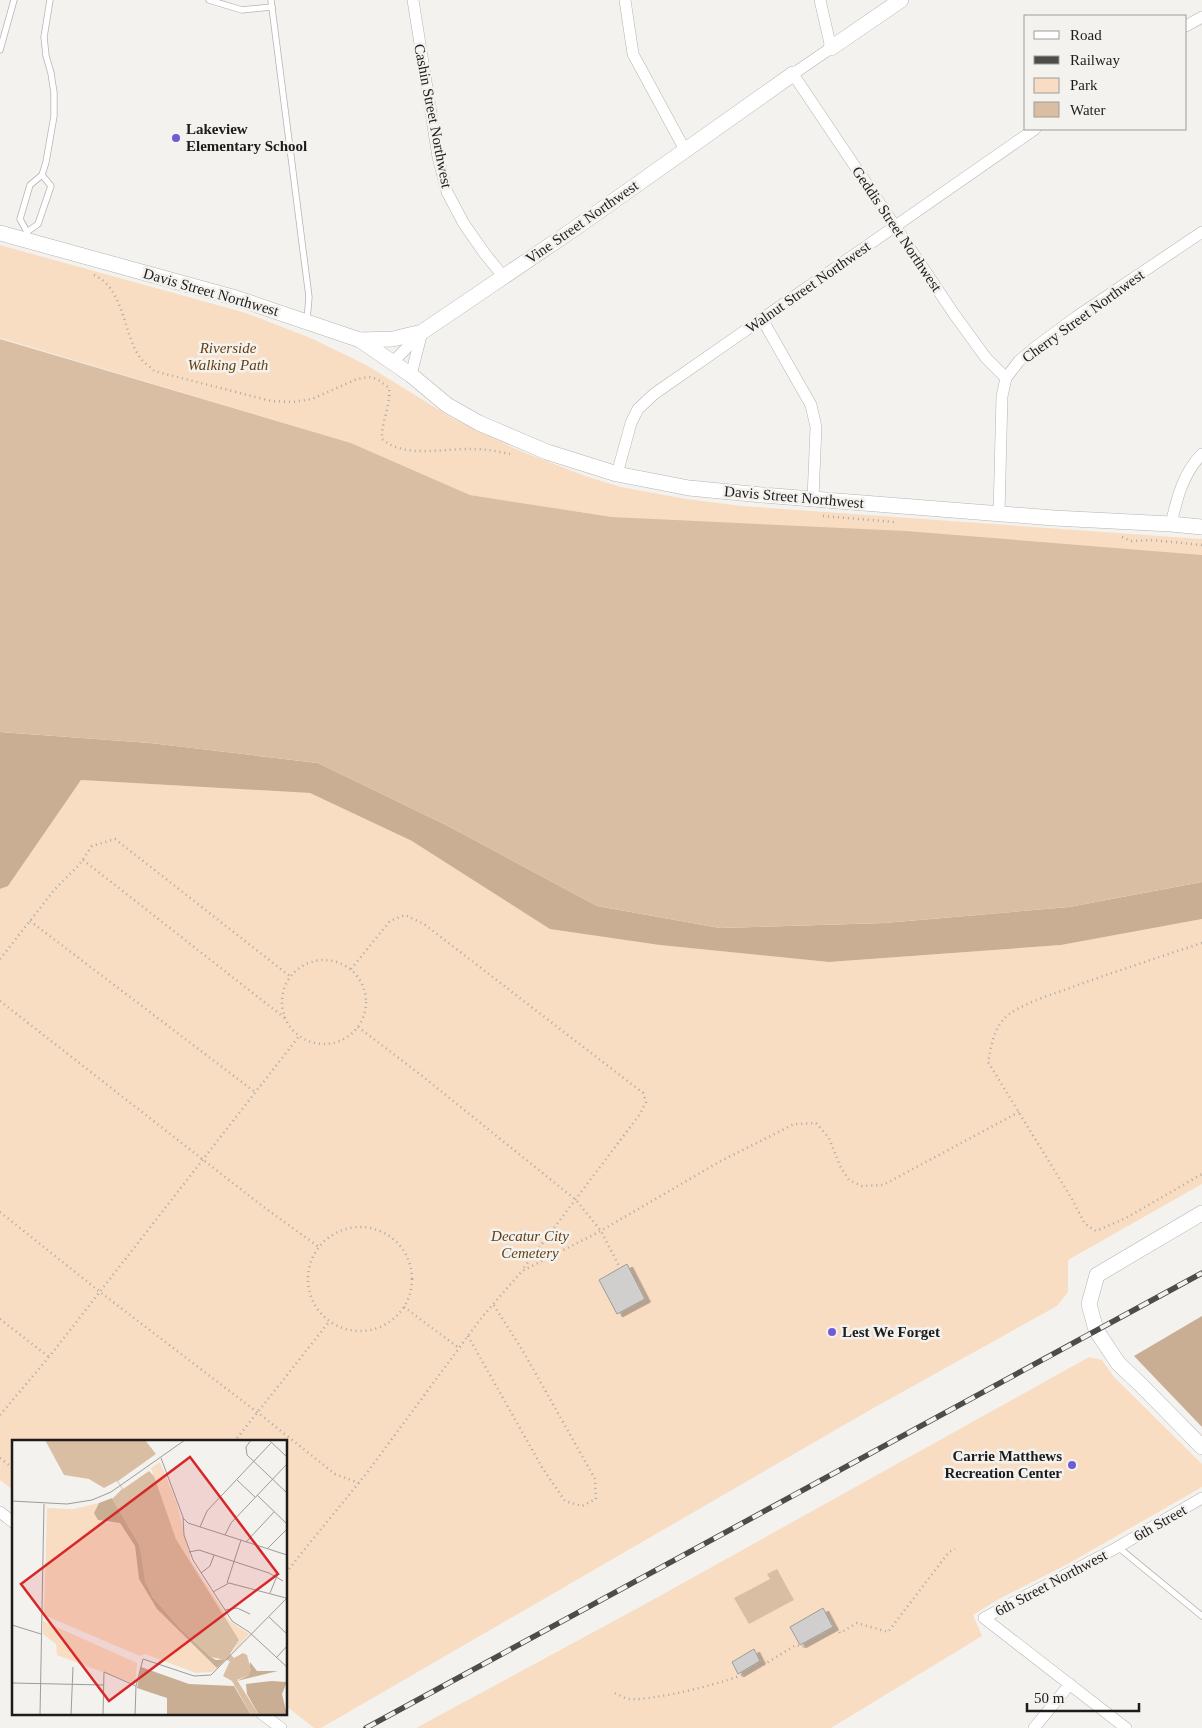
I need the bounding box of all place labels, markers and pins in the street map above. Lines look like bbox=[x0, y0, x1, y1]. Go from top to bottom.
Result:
place label: Lakeview Elementary School bbox=[186, 121, 307, 154]
marker: Lakeview Elementary School bbox=[170, 132, 182, 144]
place label: Lest We Forget bbox=[842, 1324, 940, 1340]
marker: Lest We Forget bbox=[826, 1326, 838, 1338]
place label: Carrie Matthews Recreation Center bbox=[944, 1448, 1062, 1481]
marker: Carrie Matthews Recreation Center bbox=[1066, 1459, 1078, 1471]

